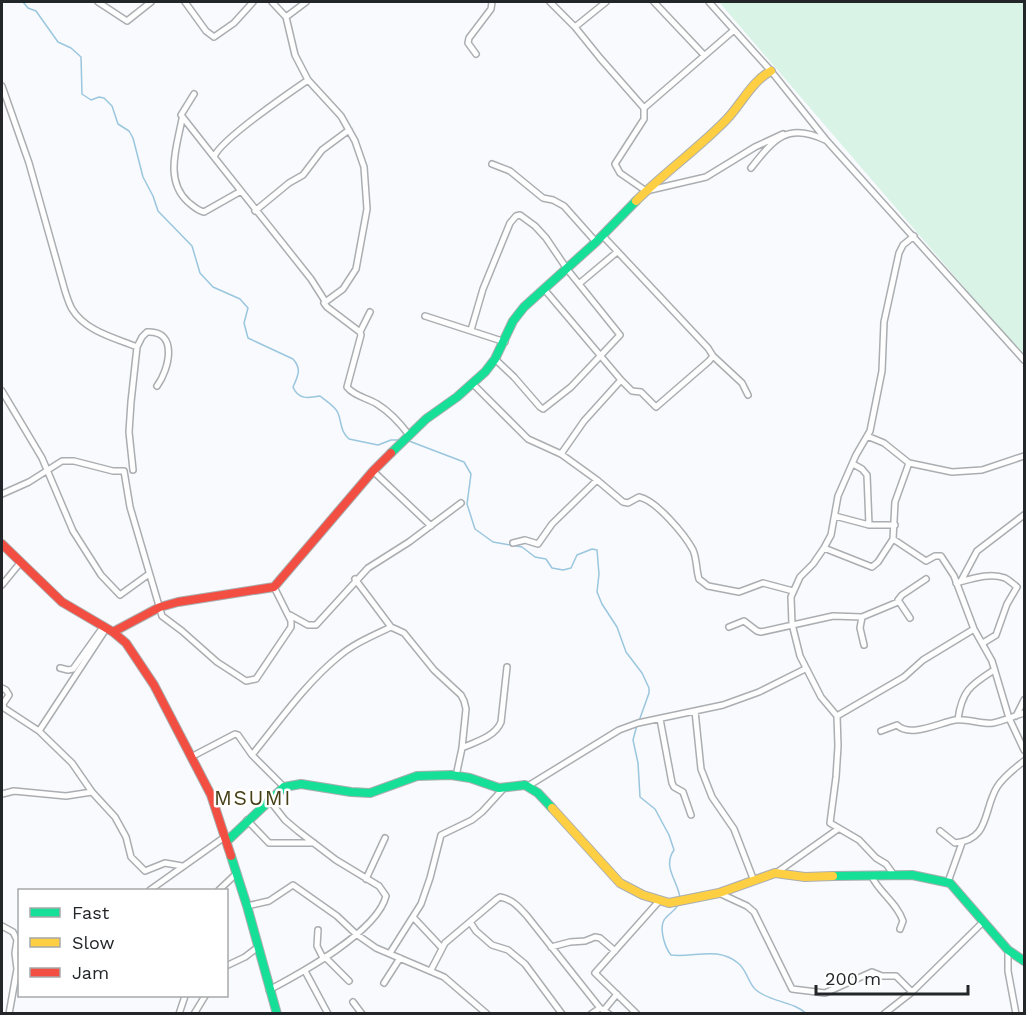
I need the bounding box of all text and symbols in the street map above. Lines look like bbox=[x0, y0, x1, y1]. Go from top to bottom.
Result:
district label: MSUMI bbox=[214, 785, 292, 810]
legend bbox=[18, 889, 228, 997]
text: Fast bbox=[72, 902, 110, 923]
text: Slow bbox=[72, 932, 115, 953]
scale bar bbox=[816, 958, 968, 996]
text: Jam bbox=[72, 962, 109, 983]
text: 200 m bbox=[825, 968, 881, 989]

